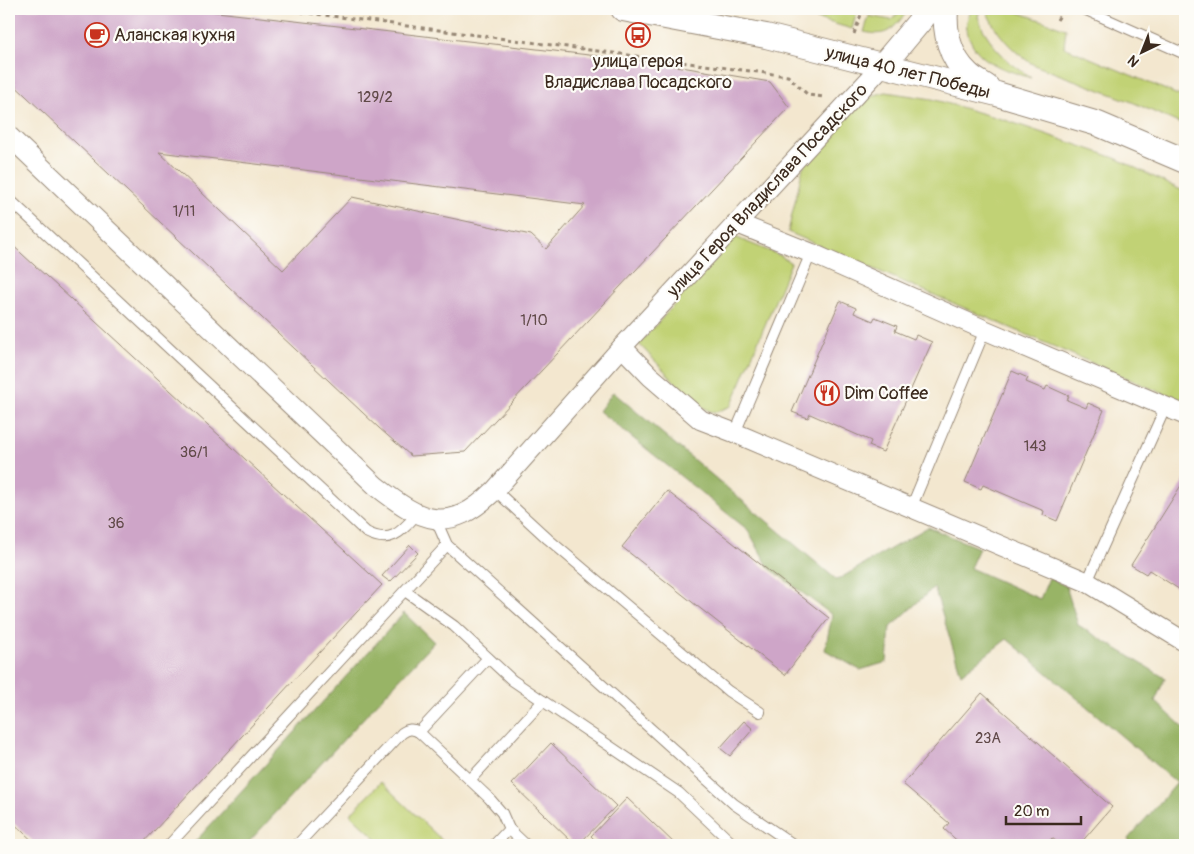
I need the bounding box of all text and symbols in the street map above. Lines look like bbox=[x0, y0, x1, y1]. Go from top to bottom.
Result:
cafe icon: Аланская кухня bbox=[84, 22, 110, 48]
bus stop icon: улица героя Владислава Посадского bbox=[625, 22, 651, 48]
place label: Аланская кухня bbox=[114, 24, 235, 47]
north arrow bbox=[1116, 28, 1166, 78]
street label: улица 40 лет Победы bbox=[822, 41, 992, 104]
place label: улица героя Владислава Посадского bbox=[544, 50, 732, 94]
text: N bbox=[1124, 52, 1143, 71]
street label: улица Героя Владислава Посадского bbox=[661, 78, 873, 303]
house number: 129/2 bbox=[357, 88, 393, 107]
house number: 1/11 bbox=[173, 202, 195, 221]
house number: 1/10 bbox=[520, 311, 548, 330]
restaurant icon: Dim Coffee bbox=[814, 380, 840, 406]
place label: Dim Coffee bbox=[844, 382, 928, 405]
house number: 143 bbox=[1024, 437, 1046, 456]
house number: 36/1 bbox=[180, 443, 208, 462]
house number: 36 bbox=[107, 514, 125, 533]
house number: 23А bbox=[975, 729, 1001, 748]
scale bar bbox=[1006, 794, 1082, 826]
text: 20 m bbox=[1014, 802, 1049, 821]

